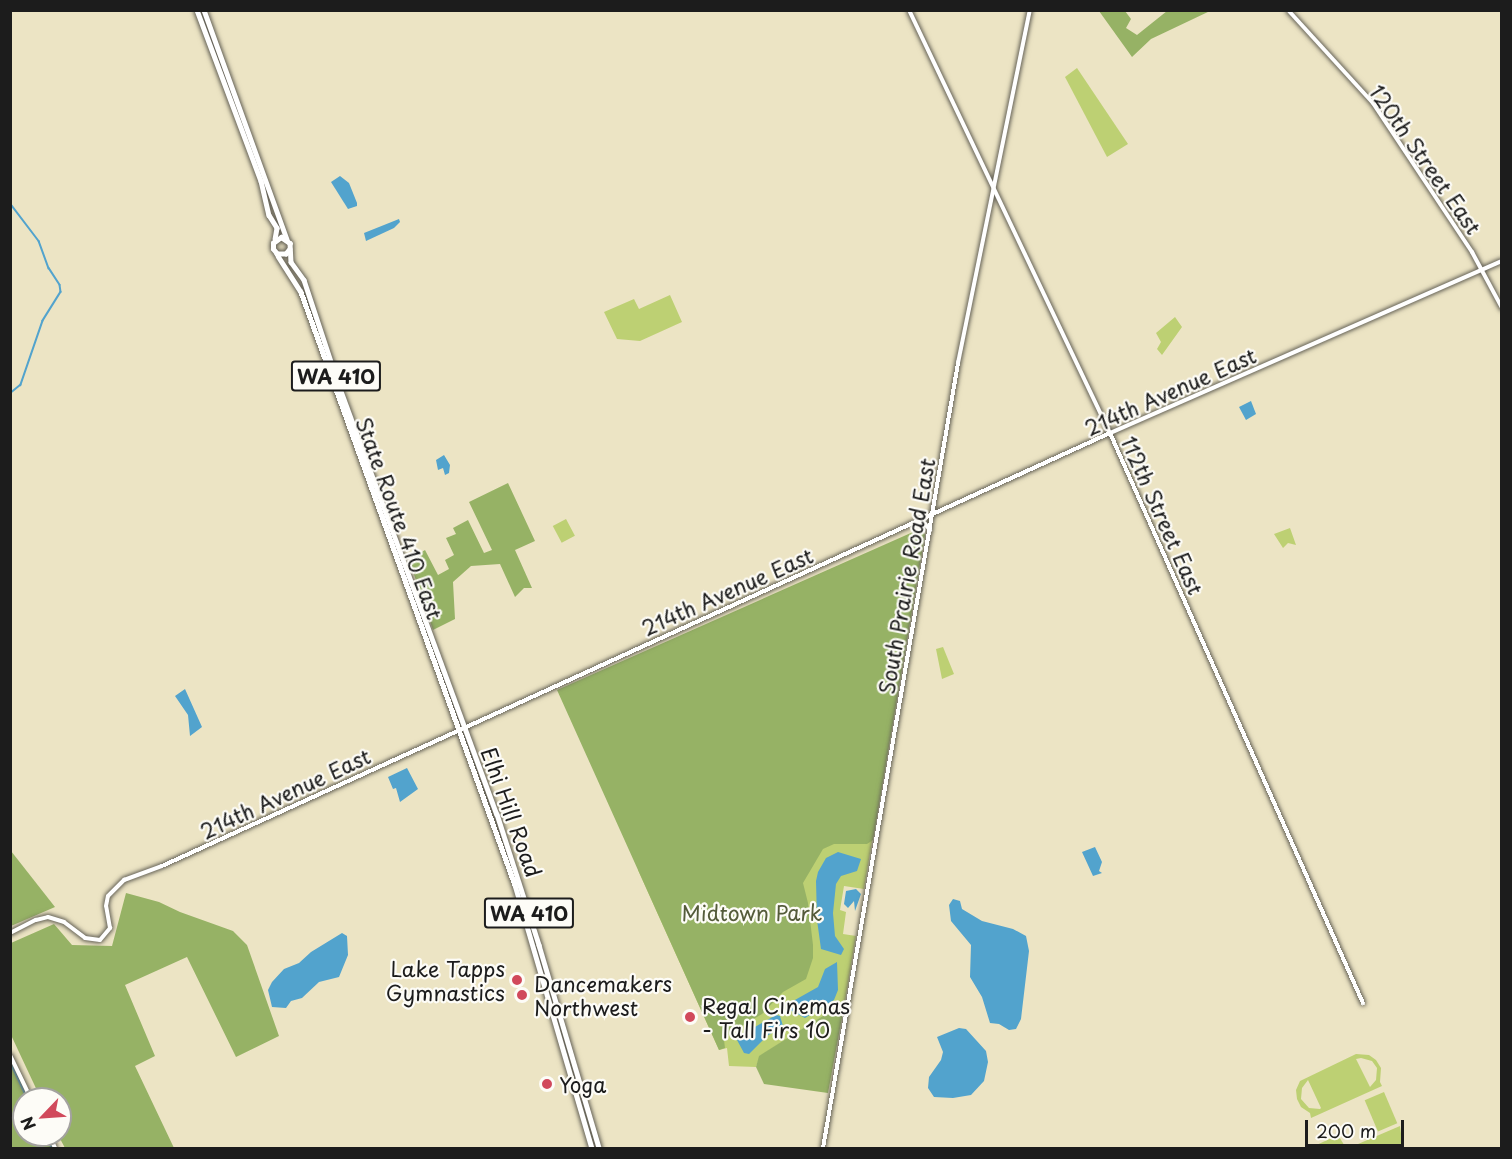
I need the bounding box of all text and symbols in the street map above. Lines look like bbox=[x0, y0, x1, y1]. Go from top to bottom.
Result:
street label: 120th Street East bbox=[1365, 79, 1487, 239]
street label: 214th Avenue East bbox=[1080, 342, 1260, 440]
road number: WA 410 bbox=[290, 359, 382, 393]
street label: State Route 410 East bbox=[352, 413, 448, 623]
street label: 112th Street East bbox=[1116, 431, 1210, 599]
street label: South Prairie Road East bbox=[873, 455, 939, 697]
street label: 214th Avenue East bbox=[637, 542, 817, 640]
street label: 214th Avenue East bbox=[195, 742, 375, 844]
street label: Elhi Hill Road bbox=[477, 744, 547, 880]
road number: WA 410 bbox=[482, 896, 576, 930]
park label: Midtown Park bbox=[682, 899, 822, 925]
place label: Lake Tapps Gymnastics bbox=[386, 955, 505, 1005]
place label: Dancemakers Northwest bbox=[534, 970, 672, 1020]
marker: Lake Tapps Gymnastics bbox=[510, 973, 524, 987]
marker: Dancemakers Northwest bbox=[515, 988, 529, 1002]
place label: Regal Cinemas - Tall Firs 10 bbox=[702, 992, 851, 1042]
marker: Regal Cinemas - Tall Firs 10 bbox=[683, 1010, 697, 1024]
place label: Yoga bbox=[559, 1071, 606, 1097]
marker: Yoga bbox=[540, 1077, 554, 1091]
north arrow bbox=[12, 1087, 72, 1147]
scale bar bbox=[1308, 1108, 1407, 1146]
text: N bbox=[14, 1113, 41, 1135]
text: 200 m bbox=[1316, 1117, 1376, 1144]

